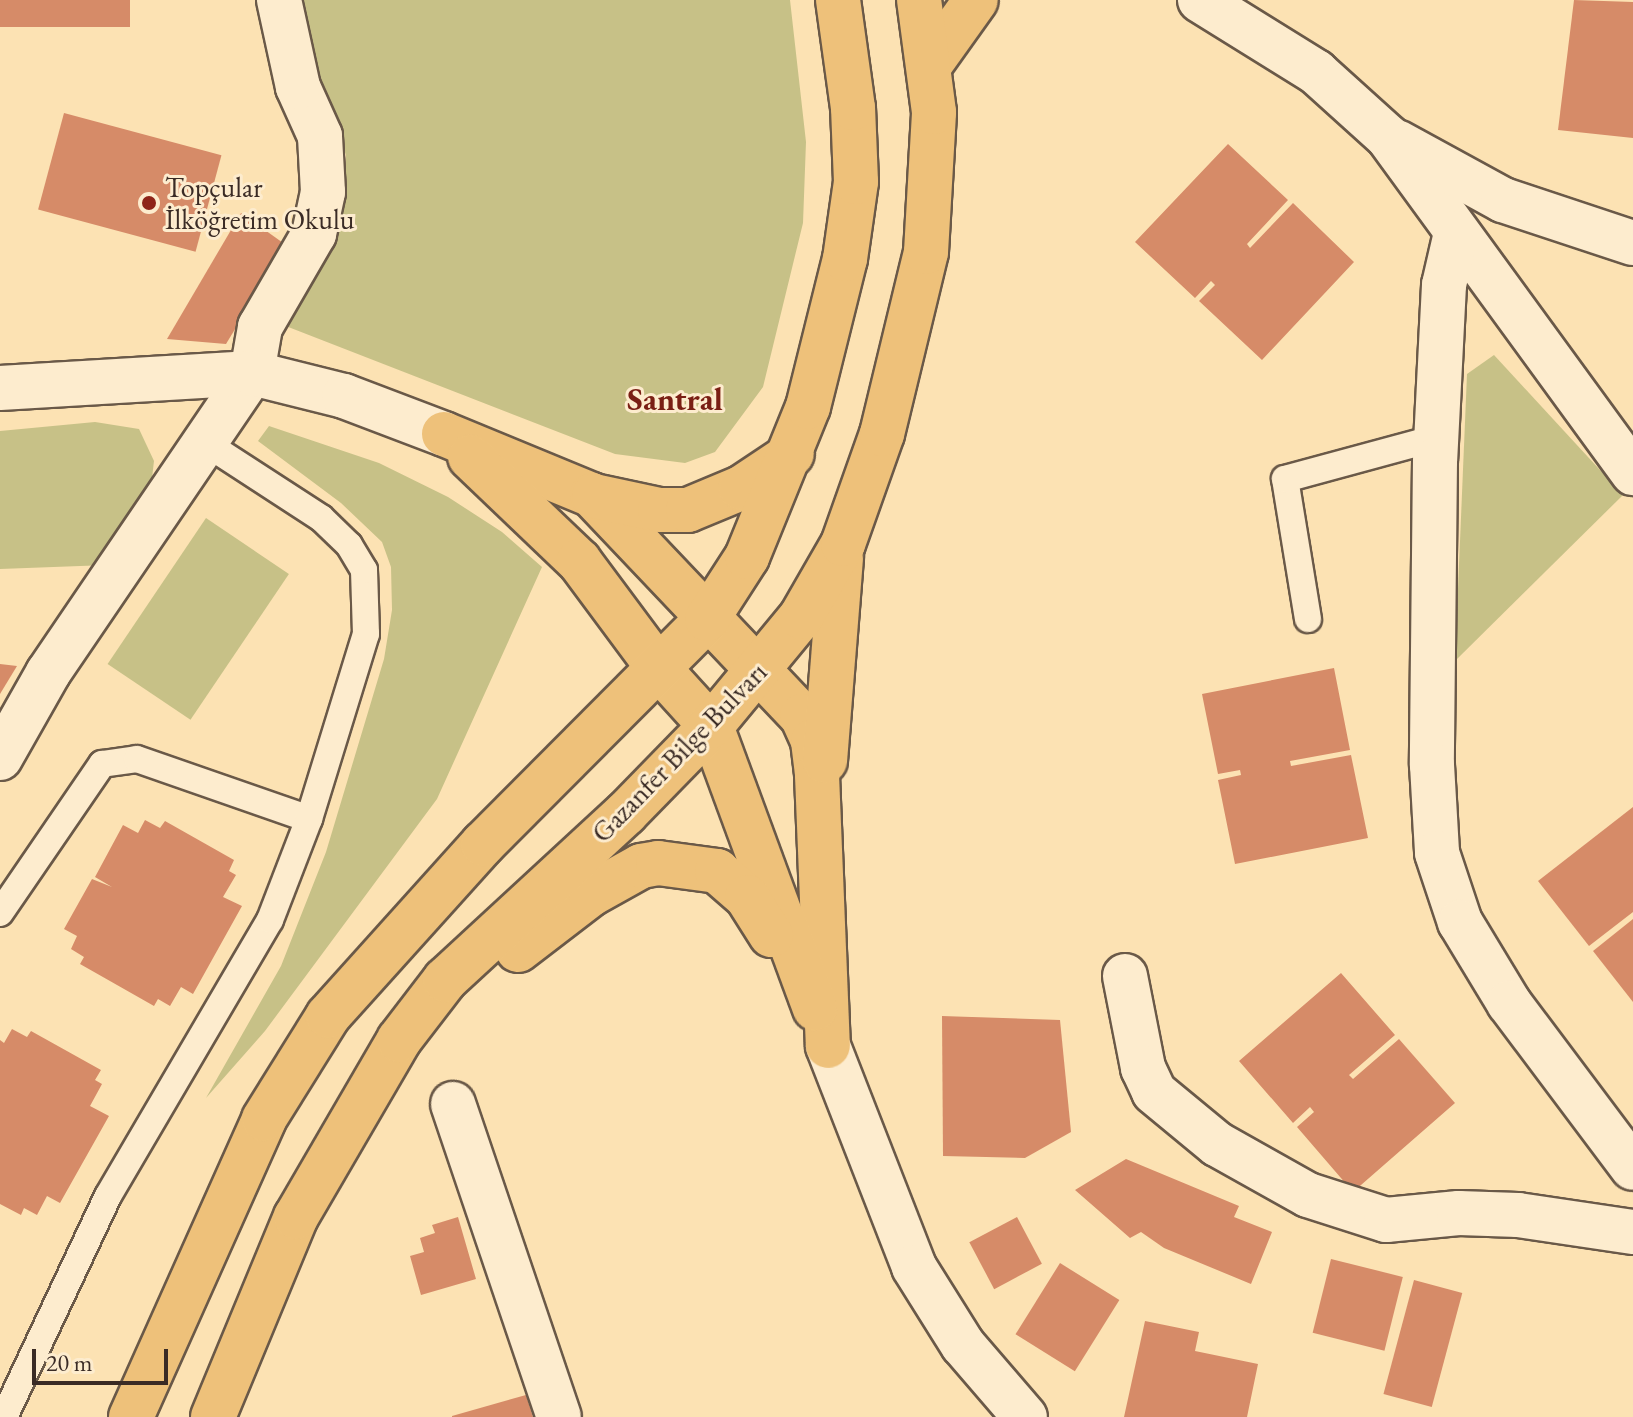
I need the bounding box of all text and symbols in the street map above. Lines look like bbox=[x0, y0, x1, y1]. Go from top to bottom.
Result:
place label: Topçular İlköğretim Okulu bbox=[165, 170, 354, 236]
marker: Topçular İlköğretim Okulu bbox=[140, 194, 158, 212]
district label: Santral bbox=[627, 380, 723, 418]
street label: Gazanfer Bilge Bulvarı bbox=[584, 655, 774, 849]
scale bar bbox=[36, 1333, 172, 1383]
text: 20 m bbox=[46, 1347, 93, 1378]

